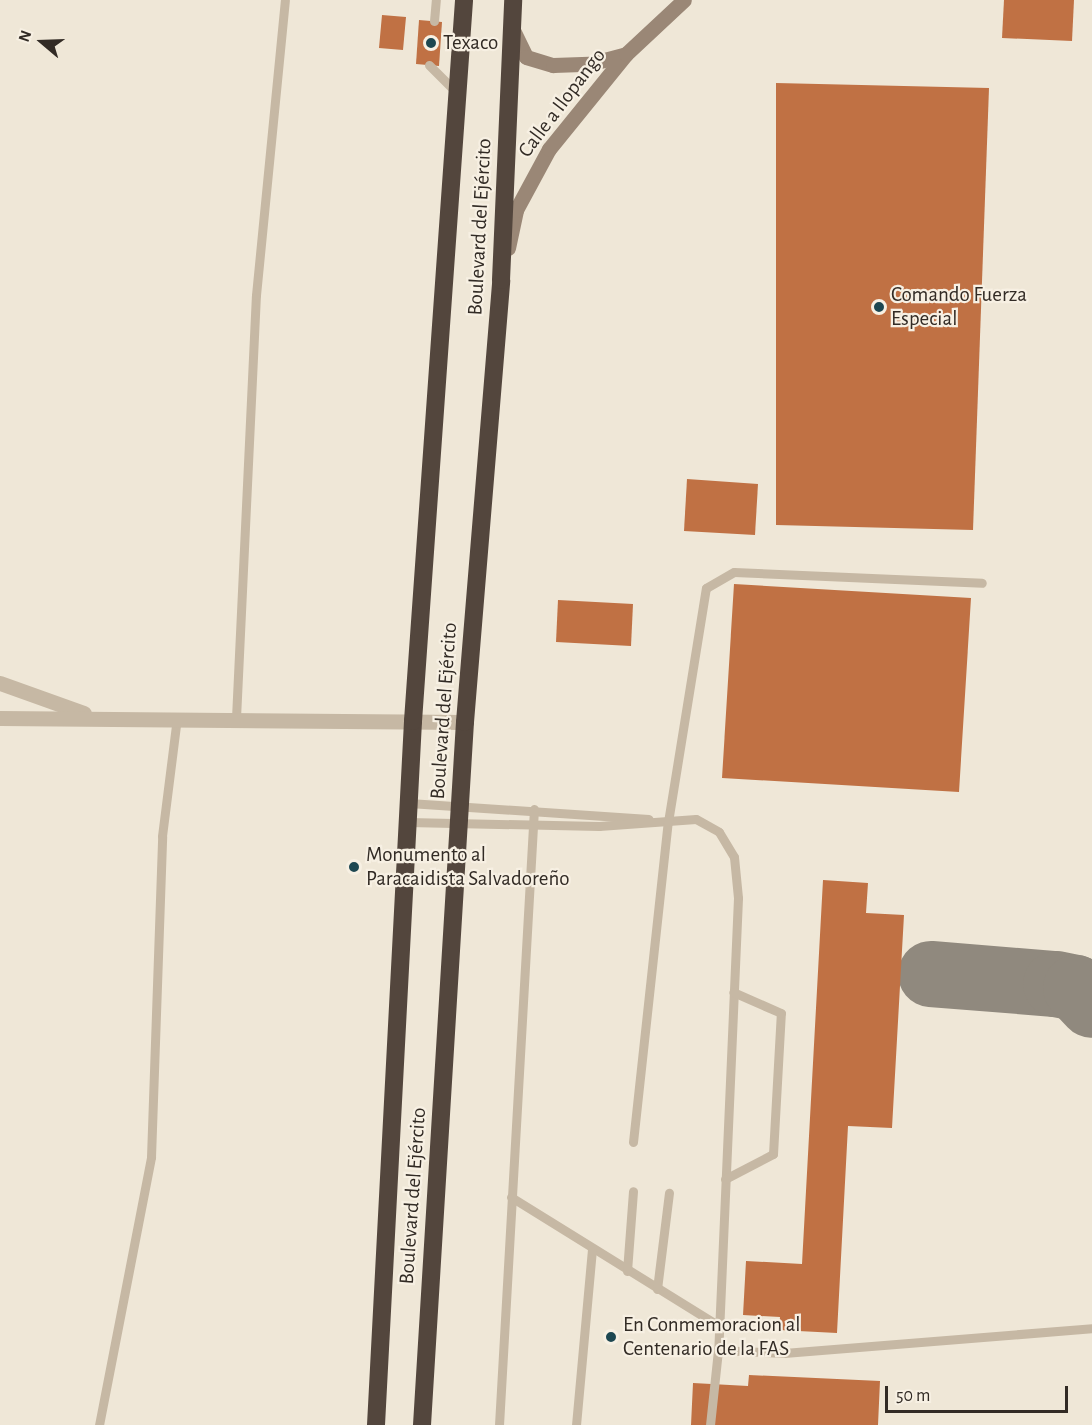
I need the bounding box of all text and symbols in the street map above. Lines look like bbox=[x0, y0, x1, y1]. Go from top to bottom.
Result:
north arrow bbox=[12, 12, 72, 72]
text: N bbox=[16, 28, 34, 44]
place label: Texaco bbox=[443, 30, 498, 56]
marker: Texaco bbox=[424, 36, 438, 50]
street label: Calle a Ilopango bbox=[513, 44, 611, 162]
street label: Boulevard del Ejército bbox=[463, 138, 497, 316]
place label: Comando Fuerza Especial bbox=[891, 282, 1027, 332]
marker: Comando Fuerza Especial bbox=[872, 300, 886, 314]
street label: Boulevard del Ejército bbox=[425, 622, 463, 800]
place label: Monumento al Paracaidista Salvadoreño bbox=[366, 842, 570, 892]
marker: Monumento al Paracaidista Salvadoreño bbox=[347, 860, 361, 874]
street label: Boulevard del Ejército bbox=[394, 1107, 432, 1285]
place label: En Conmemoracion al Centenario de la FAS bbox=[623, 1312, 801, 1362]
marker: En Conmemoracion al Centenario de la FAS bbox=[604, 1330, 618, 1344]
scale bar bbox=[888, 1374, 1071, 1412]
text: 50 m bbox=[896, 1387, 930, 1405]

